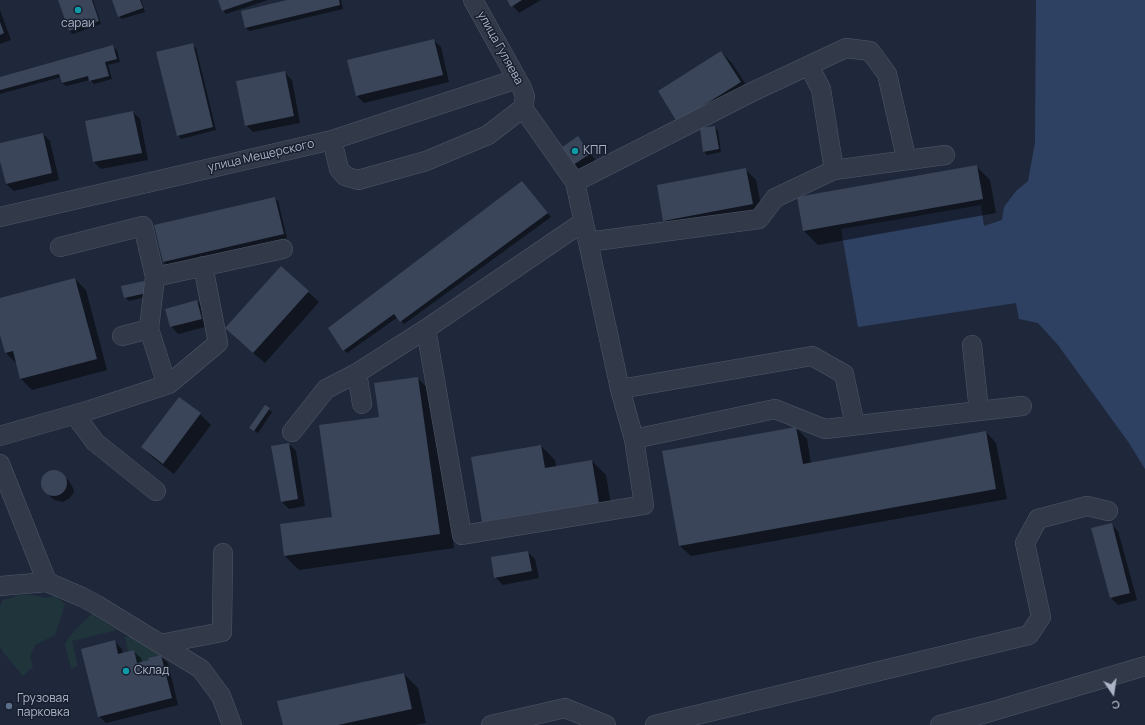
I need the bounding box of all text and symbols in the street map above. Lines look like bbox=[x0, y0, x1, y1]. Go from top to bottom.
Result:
marker: сараи bbox=[73, 5, 83, 15]
street label: улица Гуляева bbox=[474, 9, 526, 87]
place label: сараи bbox=[61, 17, 95, 31]
street label: улица Мещерского bbox=[206, 137, 316, 175]
place label: КПП bbox=[583, 144, 607, 158]
marker: КПП bbox=[570, 146, 580, 156]
place label: Склад bbox=[134, 664, 169, 678]
marker: Склад bbox=[121, 666, 131, 676]
north arrow bbox=[1093, 673, 1133, 713]
place label: Грузовая парковка bbox=[17, 692, 70, 720]
text: С bbox=[1110, 697, 1121, 713]
marker: Грузовая парковка bbox=[4, 701, 14, 711]

